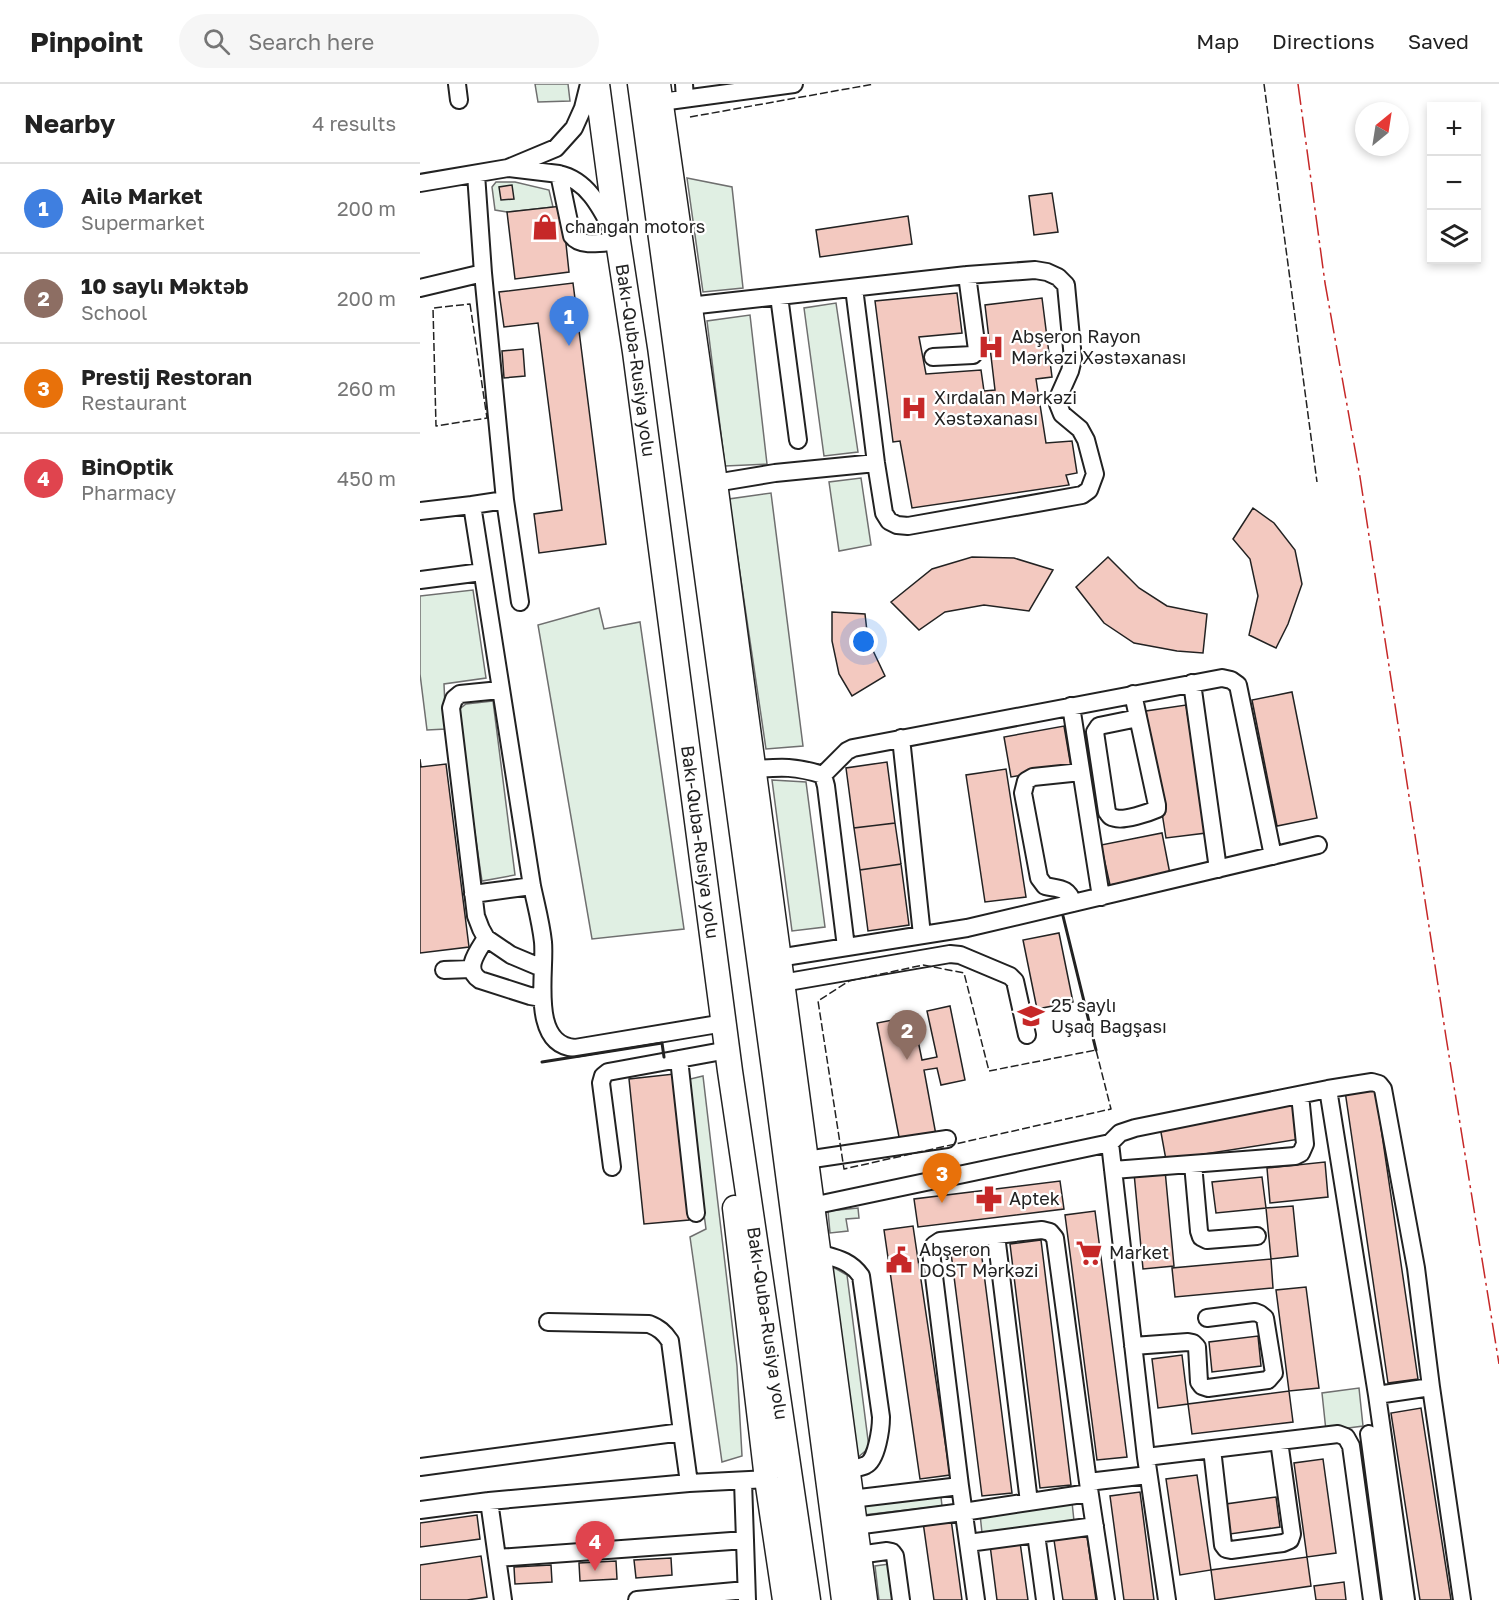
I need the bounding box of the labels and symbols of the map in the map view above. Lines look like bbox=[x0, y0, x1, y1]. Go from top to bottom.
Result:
north arrow bbox=[1355, 102, 1409, 156]
shop icon: changan motors bbox=[530, 212, 560, 242]
place label: changan motors bbox=[565, 215, 705, 237]
street label: Bakı-Quba-Rusiya yolu bbox=[612, 262, 661, 458]
pin: 1 bbox=[550, 296, 588, 346]
place label: Abşeron Rayon Mərkəzi Xəstəxanası bbox=[1011, 325, 1186, 368]
hospital icon: Abşeron Rayon Mərkəzi Xəstəxanası bbox=[976, 332, 1006, 362]
place label: Xırdalan Mərkəzi Xəstəxanası bbox=[934, 386, 1077, 429]
hospital icon: Xırdalan Mərkəzi Xəstəxanası bbox=[899, 393, 929, 423]
your location bbox=[849, 627, 878, 656]
street label: Bakı-Quba-Rusiya yolu bbox=[677, 744, 724, 940]
place label: 25 saylı Uşaq Bağşası bbox=[1051, 994, 1167, 1037]
school or university icon: 25 saylı Uşaq Bağşası bbox=[1016, 1001, 1046, 1031]
pin: 2 bbox=[888, 1010, 926, 1060]
pin: 3 bbox=[922, 1154, 962, 1203]
pharmacy icon: Aptek bbox=[974, 1184, 1004, 1214]
place label: Aptek bbox=[1009, 1187, 1060, 1209]
street label: Bakı-Quba-Rusiya yolu bbox=[743, 1225, 793, 1421]
place label: Abşeron DOST Mərkəzi bbox=[919, 1238, 1039, 1281]
supermarket icon: Market bbox=[1074, 1238, 1104, 1268]
place label: Market bbox=[1109, 1241, 1169, 1263]
public building icon: Abşeron DOST Mərkəzi bbox=[884, 1245, 914, 1275]
pin: 4 bbox=[576, 1522, 615, 1571]

